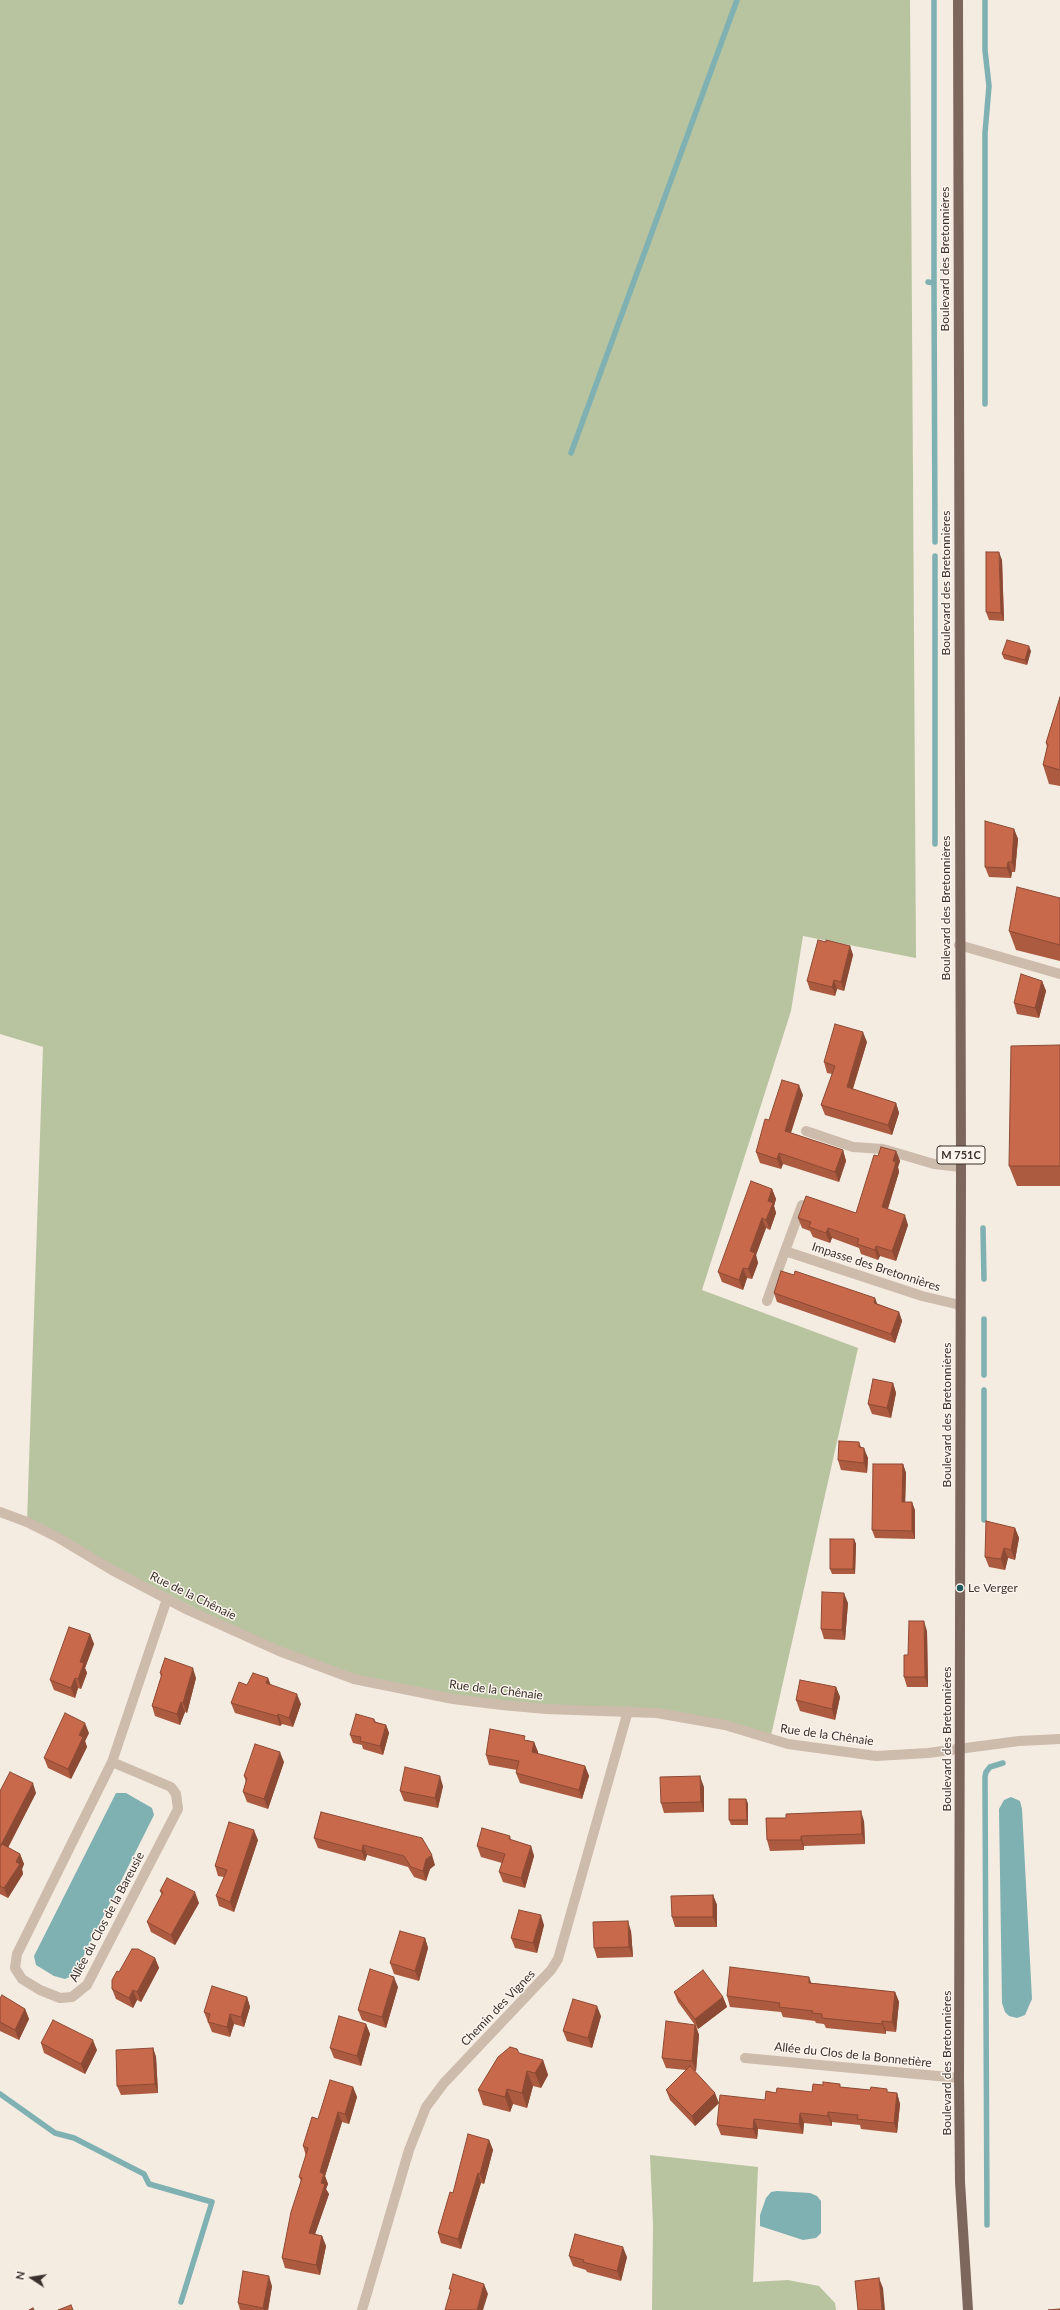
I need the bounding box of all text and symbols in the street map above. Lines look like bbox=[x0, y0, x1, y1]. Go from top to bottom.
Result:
street label: Boulevard des Bretonnières bbox=[938, 187, 952, 331]
street label: Boulevard des Bretonnières bbox=[939, 511, 953, 655]
street label: Boulevard des Bretonnières bbox=[939, 836, 953, 980]
road number: M 751C bbox=[937, 1146, 985, 1164]
street label: Impasse des Bretonnières bbox=[810, 1239, 942, 1295]
street label: Boulevard des Bretonnières bbox=[940, 1343, 954, 1487]
street label: Rue de la Chênaie bbox=[147, 1569, 239, 1623]
place label: Le Verger bbox=[968, 1581, 1018, 1595]
marker: Le Verger bbox=[955, 1583, 965, 1593]
street label: Boulevard des Bretonnières bbox=[940, 1667, 954, 1811]
street label: Rue de la Chênaie bbox=[448, 1677, 544, 1703]
street label: Rue de la Chênaie bbox=[779, 1721, 875, 1749]
street label: Allée du Clos de la Bareusie bbox=[67, 1850, 147, 1984]
street label: Chemin des Vignes bbox=[458, 1967, 538, 2049]
street label: Boulevard des Bretonnières bbox=[940, 1991, 954, 2135]
street label: Allée du Clos de la Bonnetière bbox=[774, 2040, 932, 2070]
north arrow bbox=[12, 2258, 52, 2298]
text: N bbox=[13, 2270, 27, 2281]

